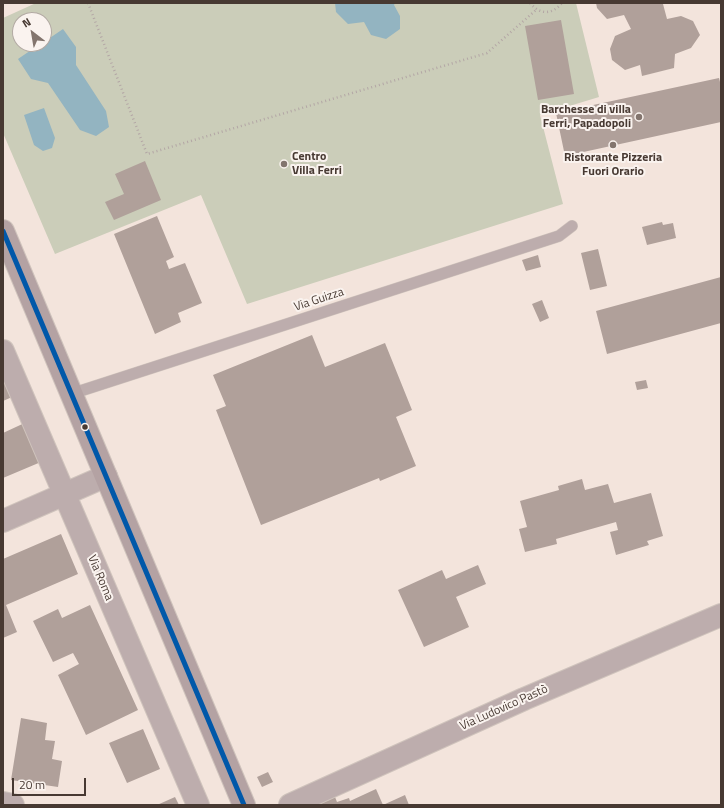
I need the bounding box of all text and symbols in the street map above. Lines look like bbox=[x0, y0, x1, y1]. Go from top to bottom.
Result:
north arrow bbox=[12, 12, 52, 52]
text: N bbox=[19, 14, 34, 31]
place label: Barchesse di villa Ferri, Papadopoli bbox=[541, 103, 631, 131]
marker: Barchesse di villa Ferri, Papadopoli bbox=[634, 112, 644, 122]
marker: Ristorante Pizzeria Fuori Orario bbox=[608, 140, 618, 150]
place label: Centro Villa Ferri bbox=[292, 150, 342, 178]
place label: Ristorante Pizzeria Fuori Orario bbox=[564, 151, 662, 179]
marker: Centro Villa Ferri bbox=[279, 159, 289, 169]
street label: Via Guizza bbox=[292, 285, 346, 315]
unlabelled marker bbox=[80, 422, 90, 432]
street label: Via Roma bbox=[84, 553, 116, 603]
street label: Via Ludovico Pastò bbox=[458, 682, 550, 734]
scale bar bbox=[14, 770, 88, 796]
text: 20 m bbox=[19, 775, 45, 794]

